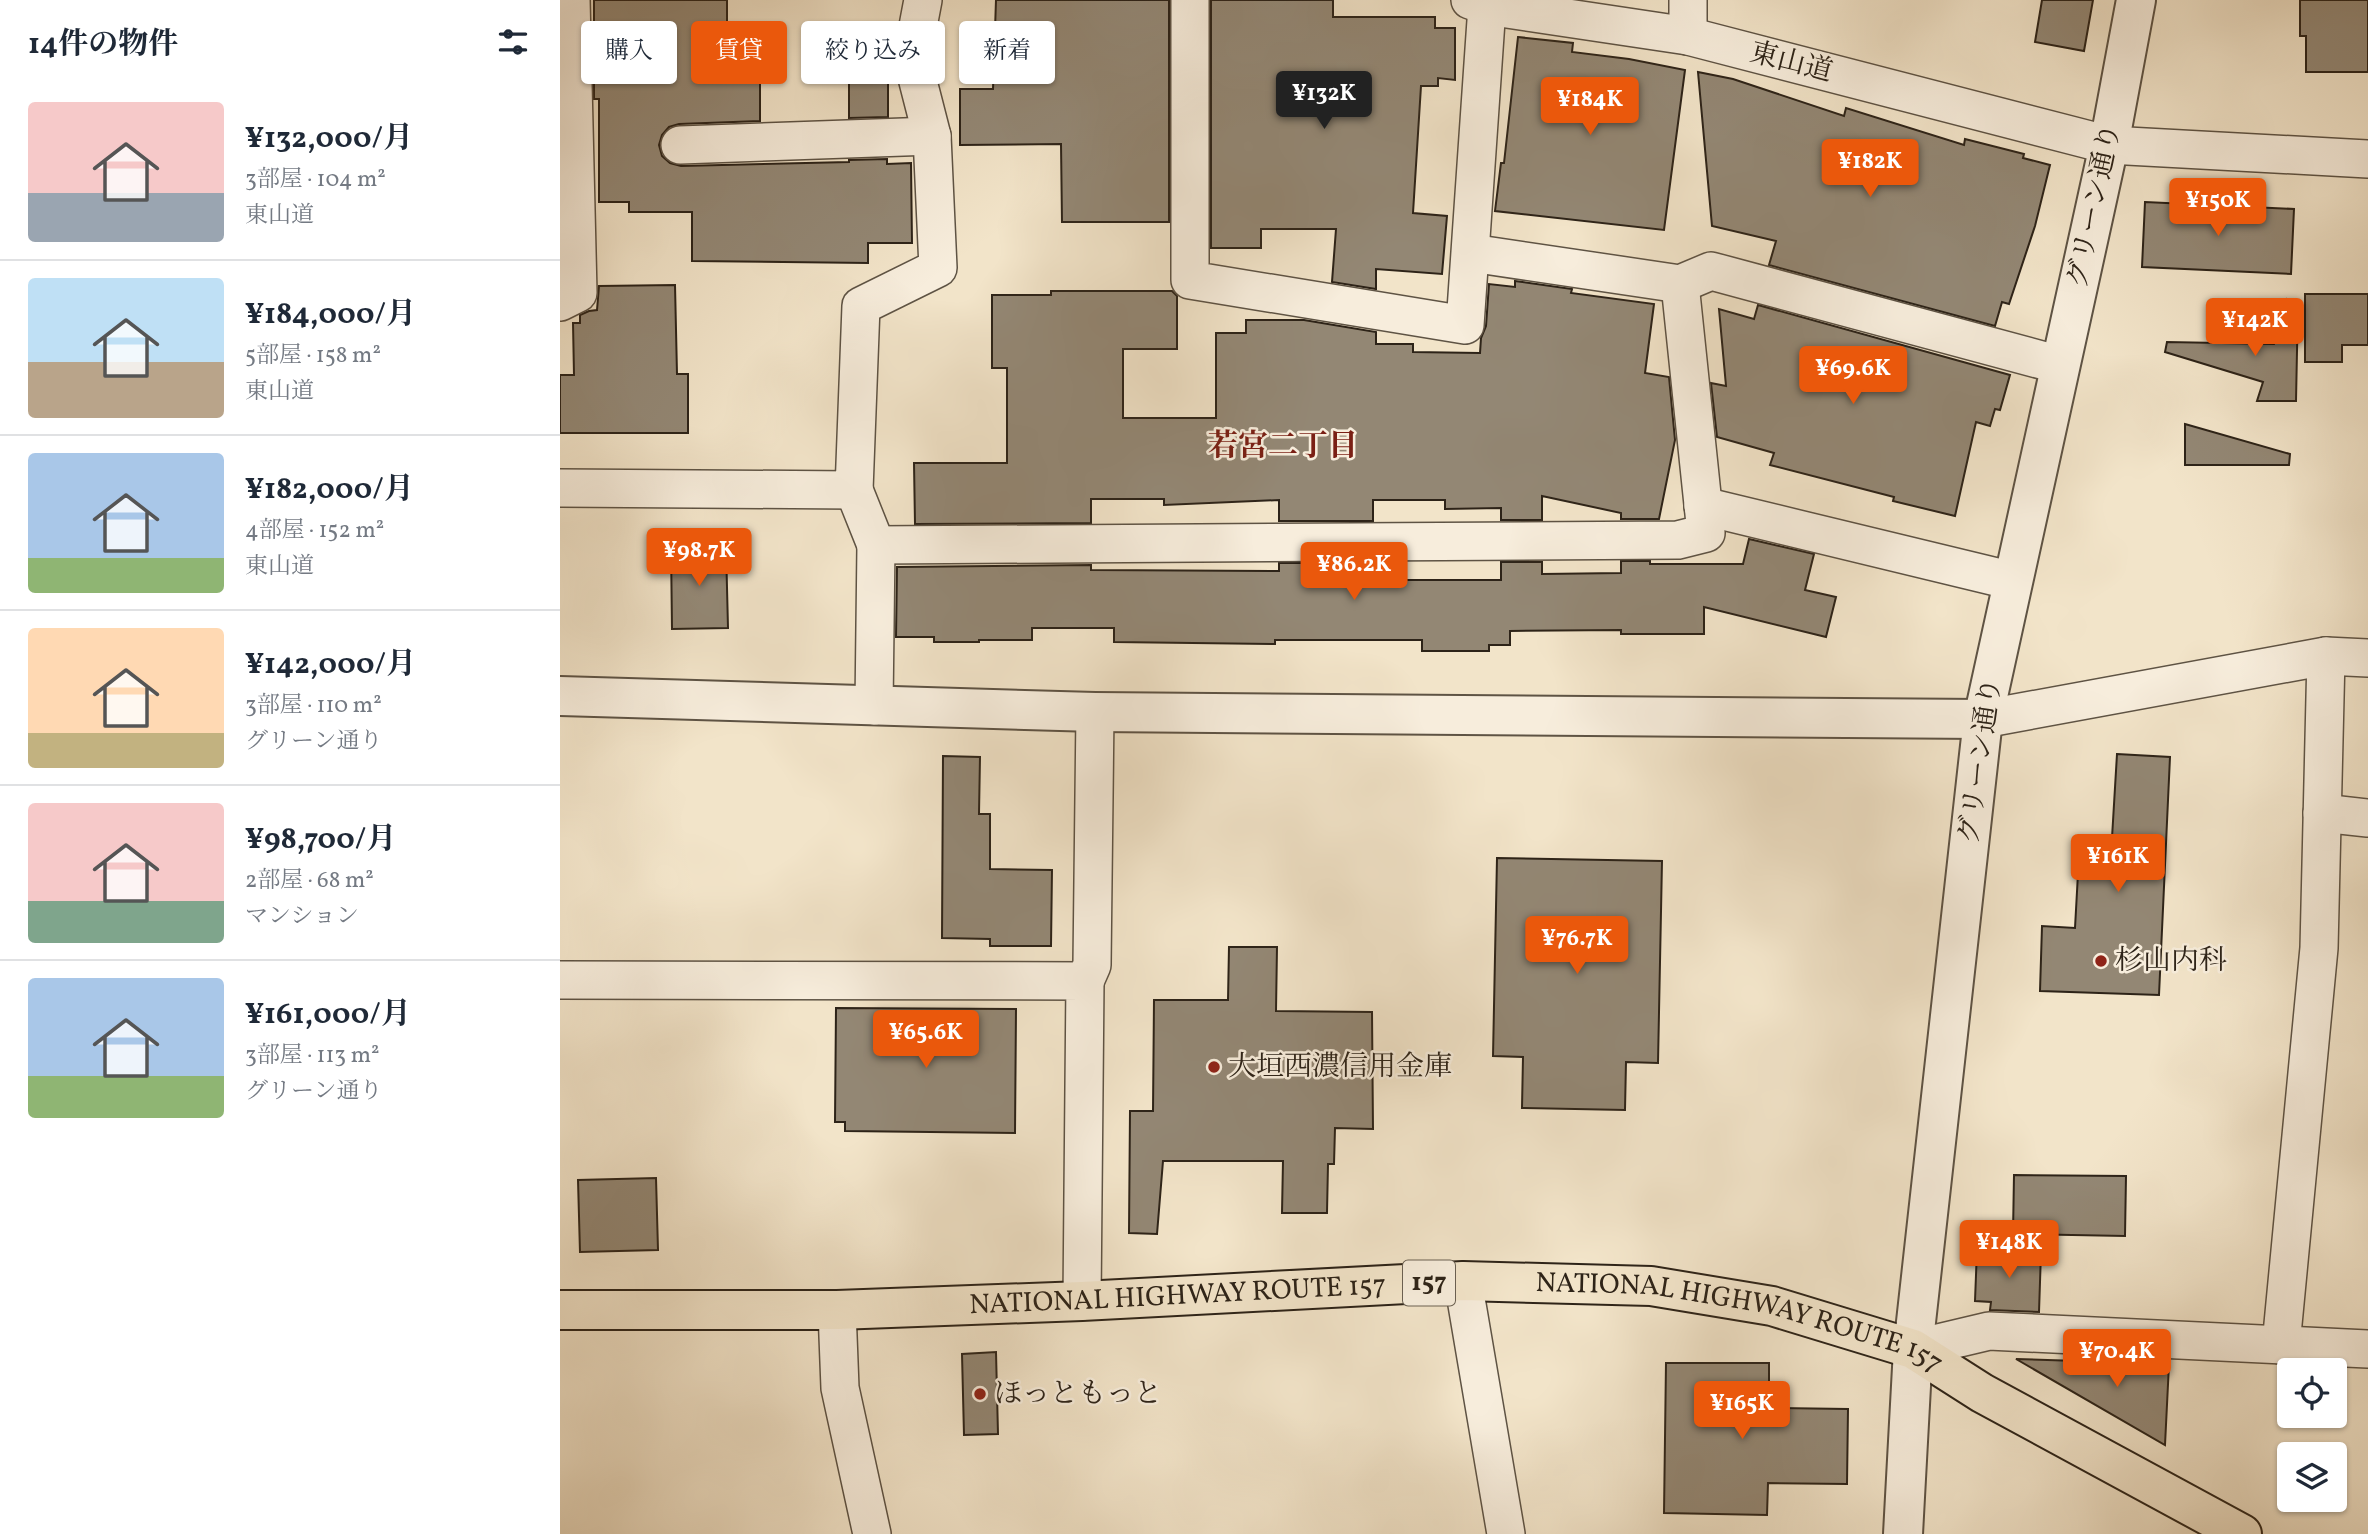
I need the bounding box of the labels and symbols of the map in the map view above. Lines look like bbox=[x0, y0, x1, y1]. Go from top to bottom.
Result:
street label: 東山道 bbox=[1746, 34, 1836, 92]
pin: ¥132K bbox=[1275, 72, 1373, 131]
pin: ¥184K bbox=[1541, 78, 1639, 137]
street label: グリーン通り bbox=[2059, 120, 2131, 292]
pin: ¥182K bbox=[1821, 140, 1919, 199]
pin: ¥150K bbox=[2169, 178, 2267, 238]
pin: ¥142K bbox=[2206, 298, 2304, 358]
pin: ¥69.6K bbox=[1796, 346, 1910, 406]
district label: 若宮二丁目 bbox=[1208, 426, 1358, 468]
pin: ¥98.7K bbox=[642, 528, 756, 588]
pin: ¥86.2K bbox=[1297, 542, 1411, 602]
street label: グリーン通り bbox=[1950, 675, 2012, 847]
pin: ¥161K bbox=[2069, 834, 2167, 894]
pin: ¥76.7K bbox=[1520, 916, 1634, 976]
place label: 杉山内科 bbox=[2115, 942, 2227, 981]
marker: 杉山内科 bbox=[2093, 953, 2109, 969]
pin: ¥65.6K bbox=[869, 1010, 983, 1070]
place label: 大垣西濃信用金庫 bbox=[1228, 1048, 1452, 1087]
marker: 大垣西濃信用金庫 bbox=[1206, 1059, 1222, 1075]
pin: ¥148K bbox=[1960, 1220, 2058, 1280]
road number: 157 bbox=[1403, 1260, 1455, 1306]
street label: NATIONAL HIGHWAY ROUTE 157 bbox=[1535, 1263, 1950, 1383]
street label: NATIONAL HIGHWAY ROUTE 157 bbox=[968, 1266, 1387, 1325]
pin: ¥70.4K bbox=[2060, 1330, 2174, 1389]
place label: ほっともっと bbox=[994, 1375, 1162, 1414]
pin: ¥165K bbox=[1693, 1382, 1791, 1441]
marker: ほっともっと bbox=[972, 1386, 988, 1402]

